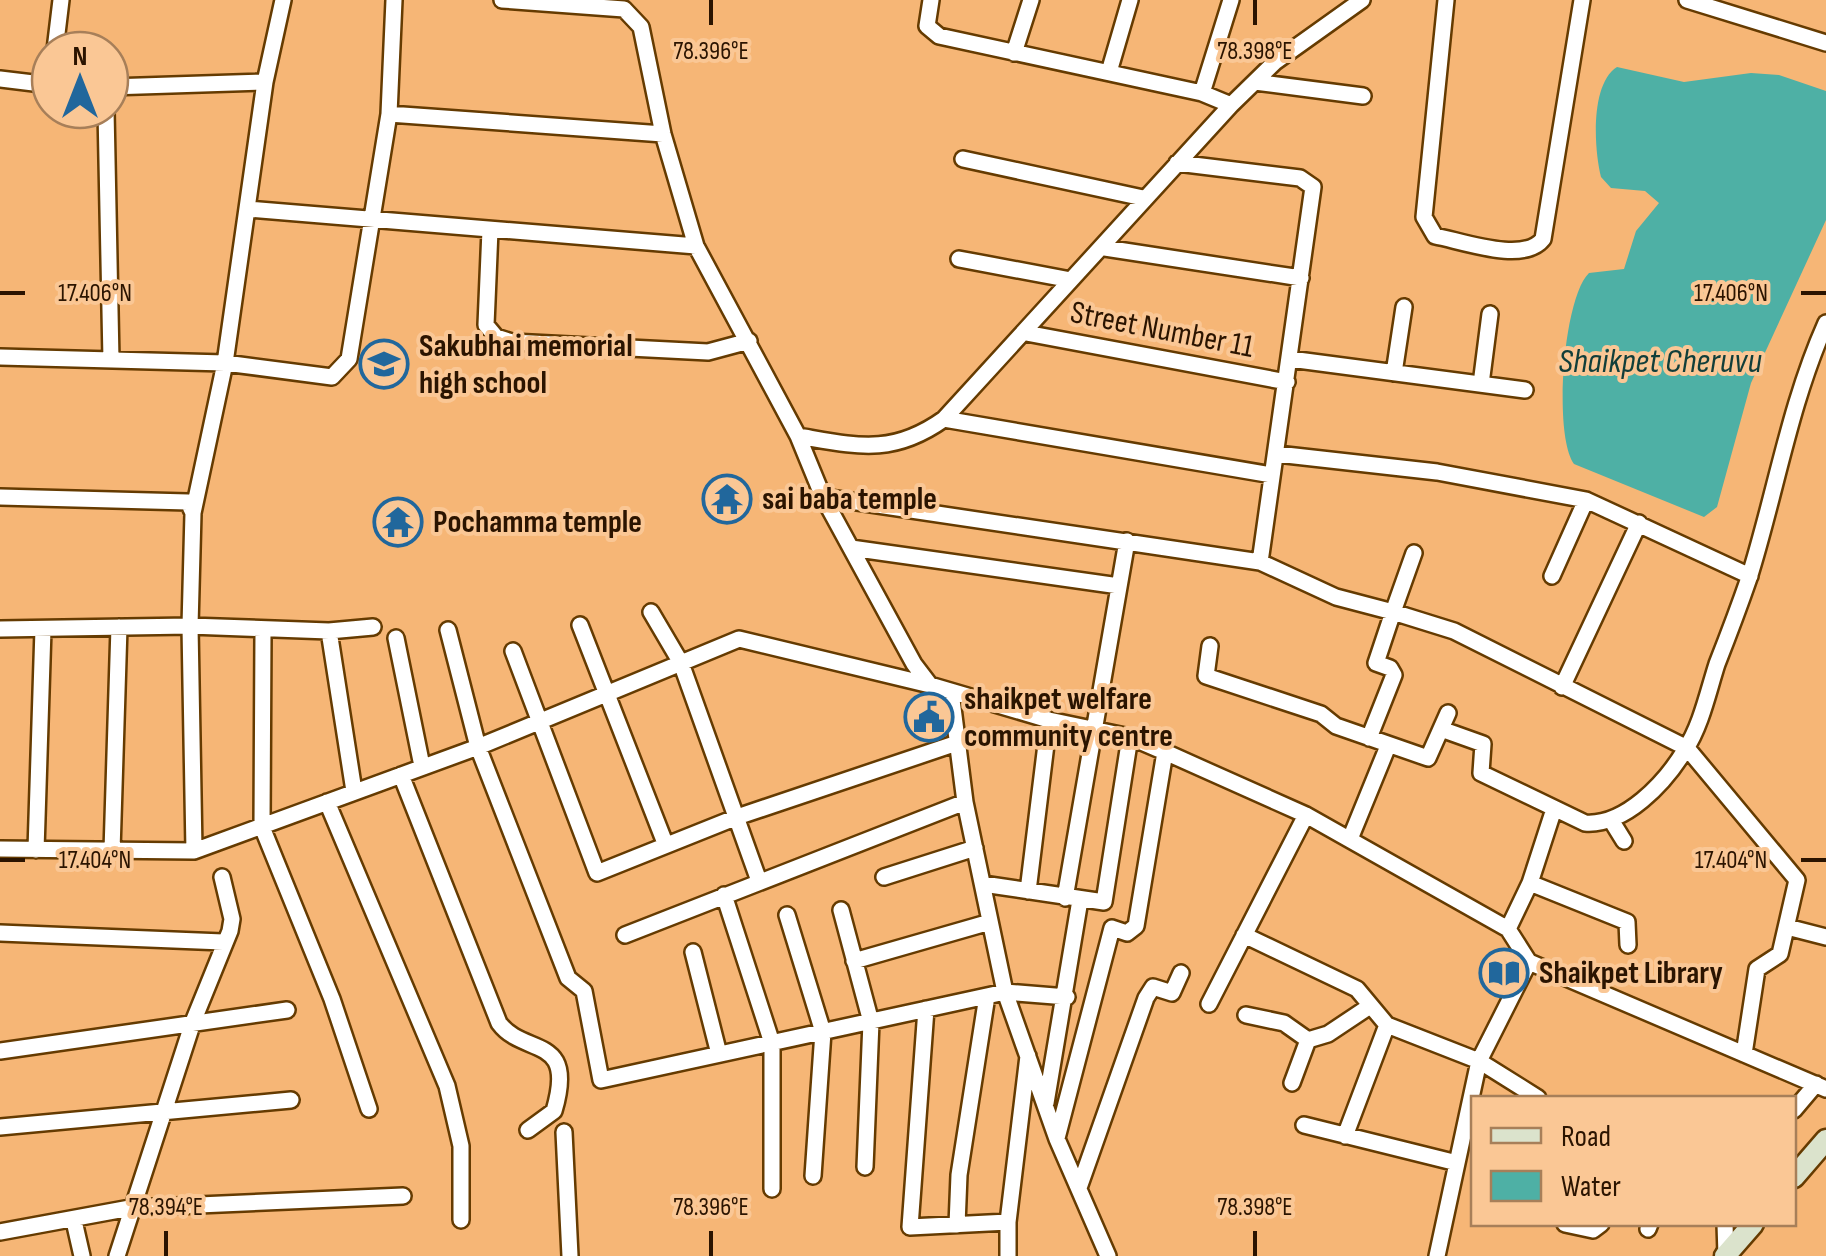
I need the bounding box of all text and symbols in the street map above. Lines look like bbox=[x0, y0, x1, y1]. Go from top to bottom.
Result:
north arrow bbox=[30, 30, 130, 130]
text: 78.396°E bbox=[673, 36, 749, 67]
text: 78.398°E bbox=[1217, 36, 1293, 67]
text: N bbox=[73, 40, 87, 73]
text: 17.406°N bbox=[58, 278, 132, 309]
text: 17.406°N bbox=[1694, 278, 1768, 309]
street label: Street Number 11 bbox=[1067, 293, 1257, 367]
place label: Sakubhai memorial high school bbox=[419, 327, 633, 403]
school or university icon: Sakubhai memorial high school bbox=[358, 338, 410, 390]
water label: Shaikpet Cheruvu bbox=[1558, 340, 1762, 383]
temple icon: sai baba temple bbox=[701, 473, 753, 525]
place label: sai baba temple bbox=[762, 480, 937, 519]
temple icon: Pochamma temple bbox=[372, 496, 424, 548]
place label: Pochamma temple bbox=[433, 503, 642, 542]
place label: shaikpet welfare community centre bbox=[964, 680, 1173, 756]
public building icon: shaikpet welfare community centre bbox=[903, 691, 955, 743]
text: 17.404°N bbox=[59, 845, 131, 876]
text: 17.404°N bbox=[1695, 845, 1767, 876]
library icon: Shaikpet Library bbox=[1478, 947, 1530, 999]
place label: Shaikpet Library bbox=[1539, 954, 1723, 993]
legend bbox=[1471, 1096, 1796, 1226]
text: Road bbox=[1561, 1119, 1611, 1155]
text: Water bbox=[1561, 1169, 1621, 1205]
text: 78.394°E bbox=[129, 1192, 203, 1223]
text: 78.396°E bbox=[673, 1192, 749, 1223]
text: 78.398°E bbox=[1217, 1192, 1293, 1223]

